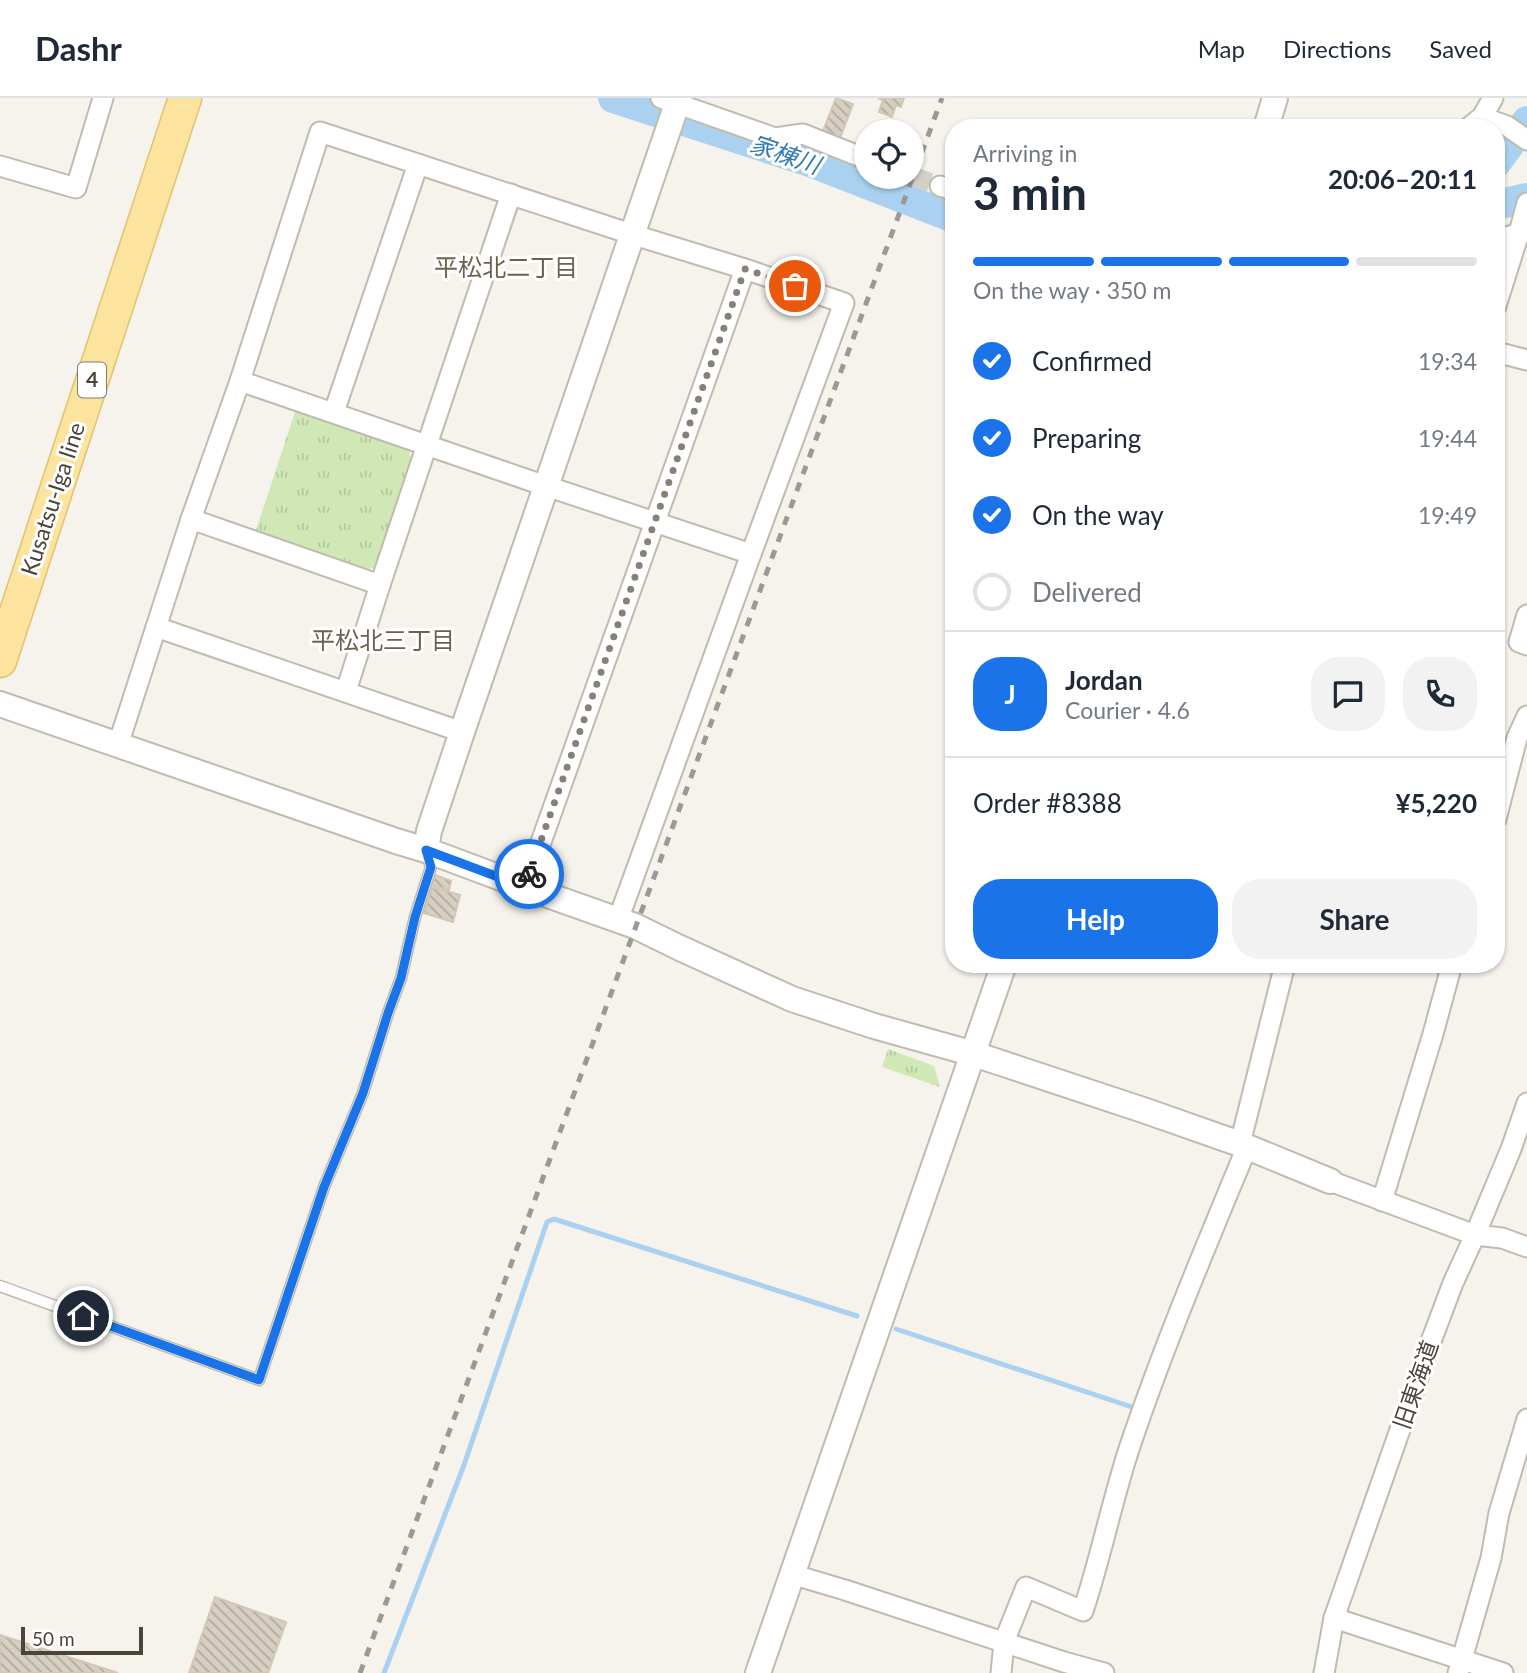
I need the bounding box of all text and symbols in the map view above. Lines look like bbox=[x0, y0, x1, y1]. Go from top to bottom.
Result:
text: Dashr bbox=[35, 28, 122, 68]
text: Map bbox=[1198, 34, 1245, 63]
text: Directions bbox=[1283, 34, 1391, 63]
text: Saved bbox=[1429, 34, 1492, 63]
map controls bbox=[854, 119, 924, 189]
button: locate bbox=[854, 119, 924, 189]
water label: 家棟川 bbox=[747, 128, 827, 180]
text: Arriving in bbox=[973, 139, 1077, 167]
text: 20:06–20:11 bbox=[1328, 163, 1477, 195]
text: 3 min bbox=[973, 165, 1087, 220]
district label: 平松北二丁目 bbox=[434, 252, 578, 281]
pin bbox=[765, 256, 825, 316]
icon: bag bbox=[776, 267, 814, 305]
text: On the way · 350 m bbox=[973, 276, 1172, 304]
icon: check bbox=[973, 342, 1011, 380]
text: Confirmed bbox=[1032, 345, 1152, 377]
text: 19:34 bbox=[1418, 347, 1477, 375]
road number: 4 bbox=[78, 362, 106, 398]
street label: Kusatsu-Iga line bbox=[14, 418, 90, 579]
icon: check bbox=[973, 419, 1011, 457]
text: Preparing bbox=[1032, 422, 1141, 454]
text: 19:44 bbox=[1418, 424, 1477, 452]
icon: check bbox=[973, 496, 1011, 534]
text: On the way bbox=[1032, 499, 1164, 531]
text: 19:49 bbox=[1418, 501, 1477, 529]
text: Delivered bbox=[1032, 576, 1142, 608]
district label: 平松北三丁目 bbox=[311, 625, 455, 654]
button: chat bbox=[1311, 657, 1385, 731]
button: phone bbox=[1403, 657, 1477, 731]
text: Jordan bbox=[1065, 664, 1143, 696]
text: J bbox=[1004, 678, 1016, 710]
text: Courier · 4.6 bbox=[1065, 696, 1190, 724]
text: Order #8388 bbox=[973, 787, 1122, 819]
text: ¥5,220 bbox=[1396, 787, 1477, 819]
courier bbox=[494, 839, 564, 909]
icon: bike bbox=[510, 855, 548, 893]
button: Help bbox=[973, 879, 1218, 959]
button: Share bbox=[1232, 879, 1477, 959]
pin bbox=[53, 1286, 113, 1346]
icon: home bbox=[64, 1297, 102, 1335]
street label: 旧東海道 bbox=[1387, 1337, 1443, 1433]
scale bar bbox=[21, 1624, 144, 1656]
text: 50 m bbox=[32, 1627, 75, 1650]

